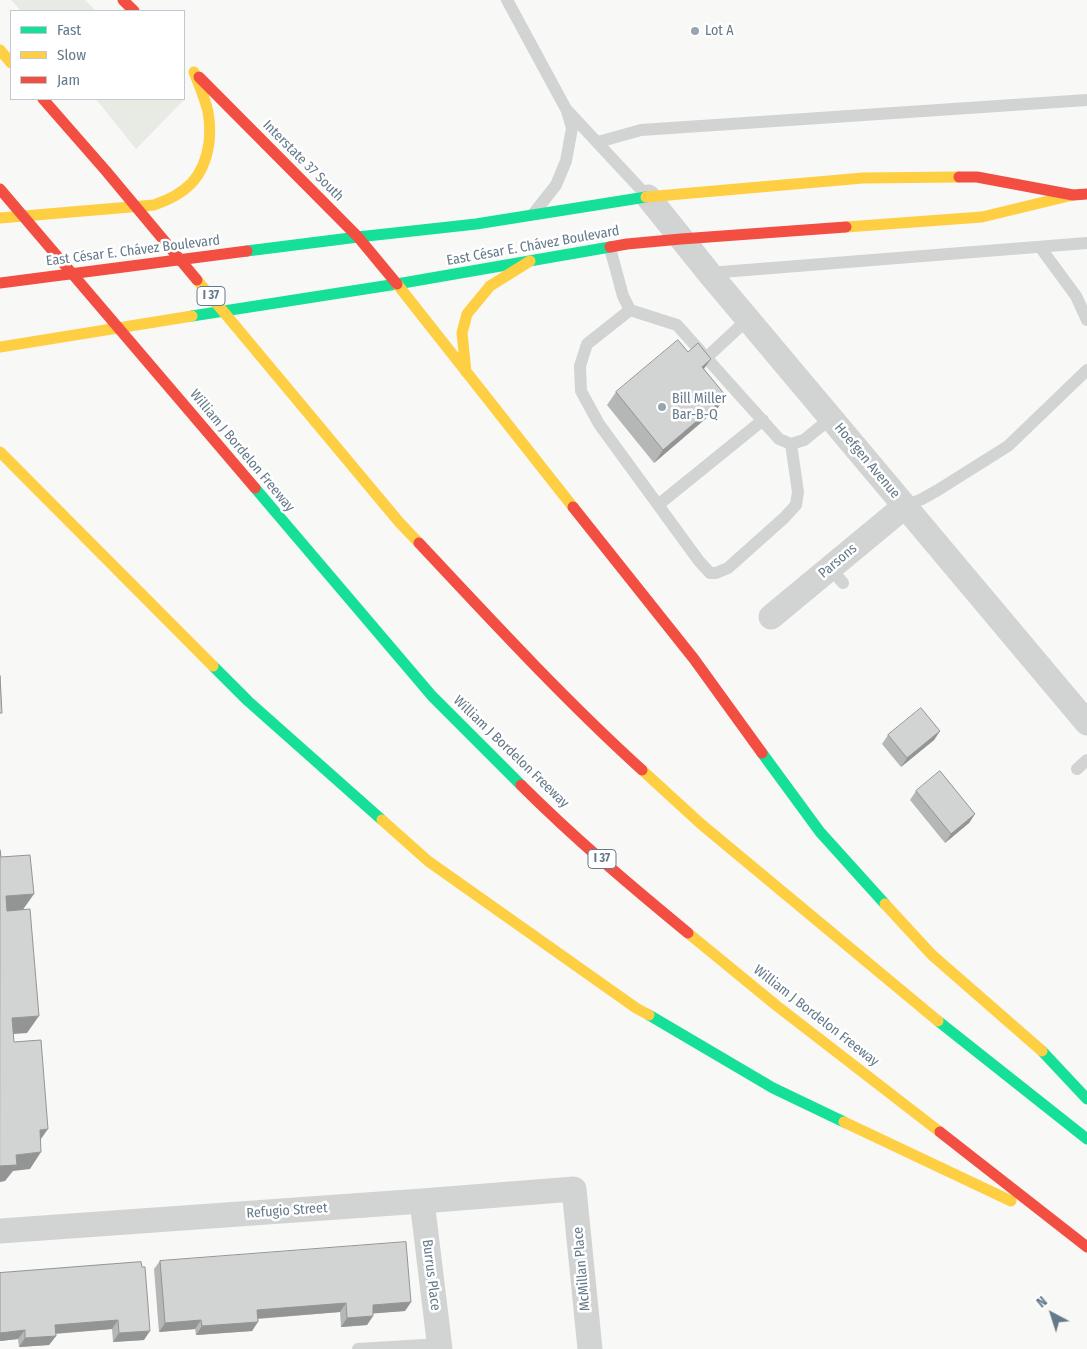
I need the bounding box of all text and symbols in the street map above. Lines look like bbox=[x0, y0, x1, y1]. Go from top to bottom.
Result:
legend bbox=[10, 10, 185, 100]
text: Fast bbox=[57, 21, 81, 39]
place label: Lot A bbox=[705, 23, 733, 39]
marker: Lot A bbox=[689, 25, 701, 37]
text: Slow bbox=[57, 46, 86, 64]
text: Jam bbox=[57, 71, 80, 89]
street label: Interstate 37 South bbox=[259, 117, 347, 205]
street label: East César E. Chávez Boulevard bbox=[445, 223, 621, 269]
street label: East César E. Chávez Boulevard bbox=[45, 232, 221, 270]
road number: I 37 bbox=[197, 286, 225, 306]
street label: William J Bordelon Freeway bbox=[186, 386, 298, 516]
place label: Bill Miller Bar-B-Q bbox=[672, 391, 726, 424]
marker: Bill Miller Bar-B-Q bbox=[656, 401, 668, 413]
street label: Hoefgen Avenue bbox=[831, 420, 903, 502]
street label: Parsons bbox=[815, 540, 861, 582]
street label: William J Bordelon Freeway bbox=[450, 692, 572, 812]
road number: I 37 bbox=[588, 850, 616, 869]
street label: William J Bordelon Freeway bbox=[750, 962, 882, 1070]
street label: Refugio Street bbox=[246, 1200, 328, 1222]
street label: McMillan Place bbox=[570, 1226, 594, 1312]
street label: Burrus Place bbox=[418, 1238, 444, 1312]
north arrow bbox=[1027, 1289, 1077, 1339]
text: N bbox=[1033, 1293, 1051, 1311]

